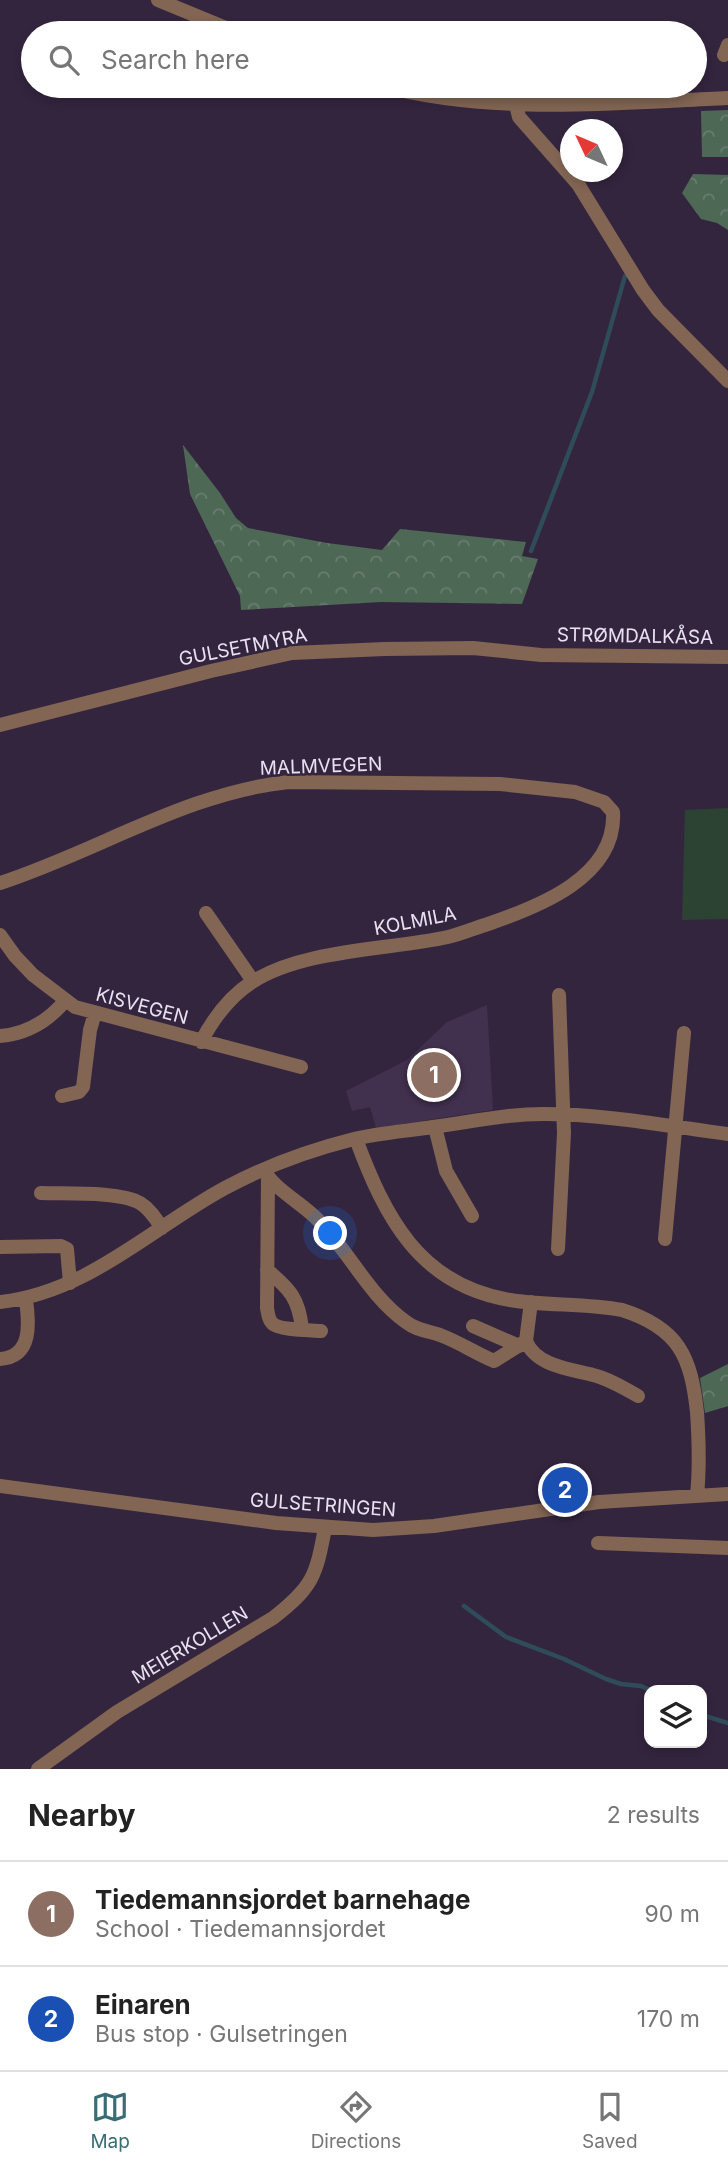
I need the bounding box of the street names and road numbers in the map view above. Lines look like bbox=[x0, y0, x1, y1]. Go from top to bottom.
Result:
street label: STRØMDALKÅSA bbox=[557, 621, 713, 649]
street label: GULSETMYRA bbox=[177, 623, 309, 671]
street label: MALMVEGEN bbox=[259, 752, 383, 780]
street label: KOLMILA bbox=[372, 902, 458, 940]
street label: KISVEGEN bbox=[93, 983, 191, 1029]
street label: GULSETRINGEN bbox=[249, 1488, 397, 1522]
street label: MEIERKOLLEN bbox=[128, 1601, 252, 1689]

